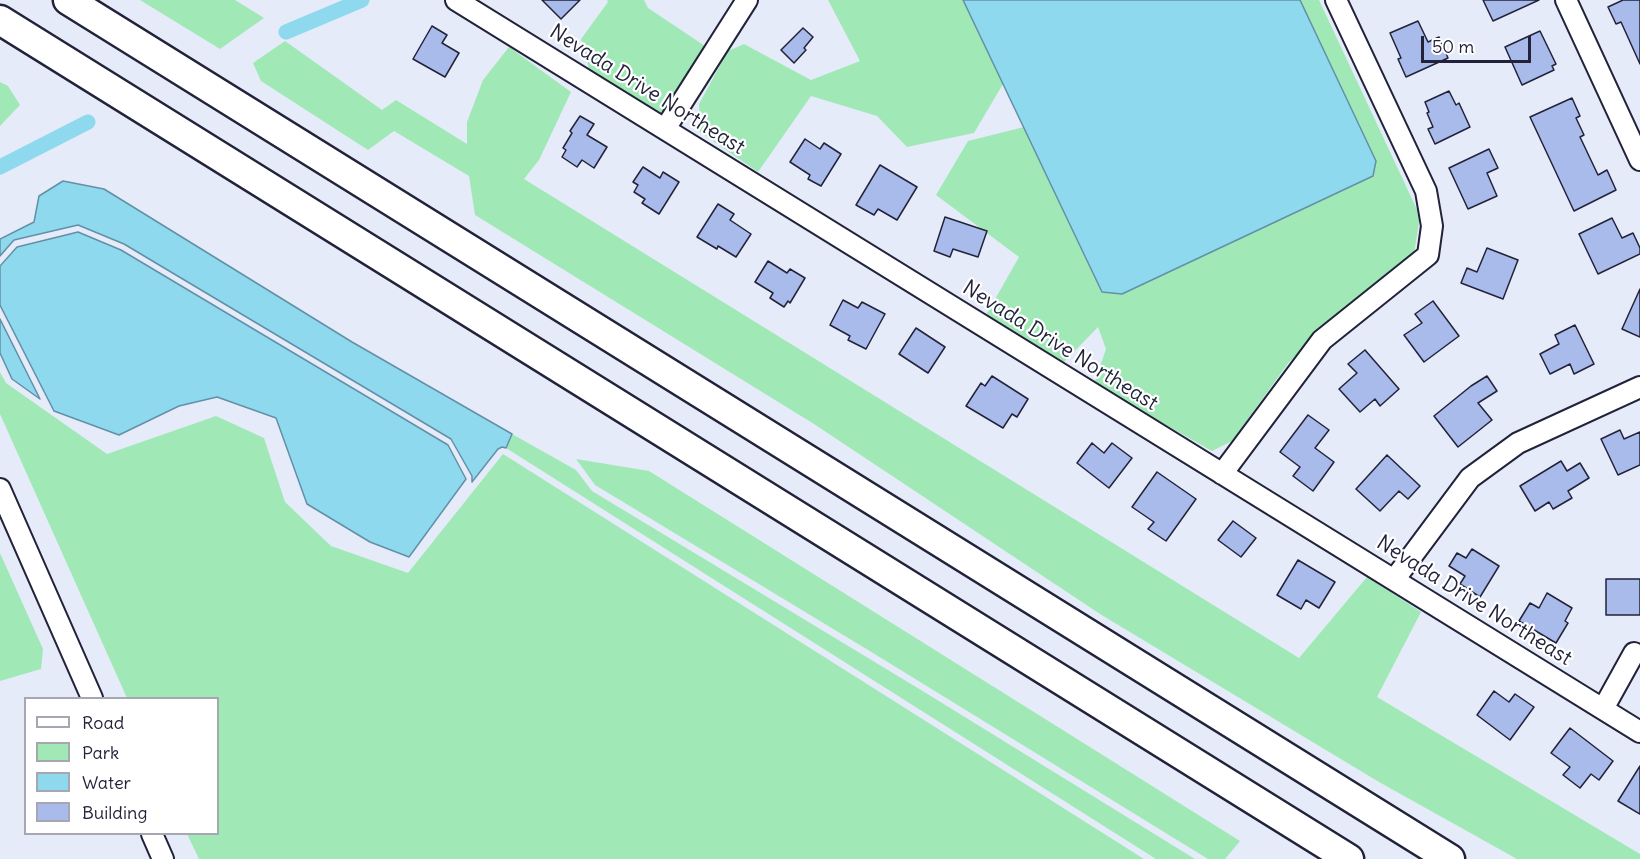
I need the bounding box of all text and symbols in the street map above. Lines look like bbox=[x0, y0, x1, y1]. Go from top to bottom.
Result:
street label: Nevada Drive Northeast bbox=[545, 20, 749, 160]
scale bar bbox=[1424, 24, 1534, 62]
text: 50 m bbox=[1432, 35, 1474, 58]
street label: Nevada Drive Northeast bbox=[958, 276, 1162, 416]
street label: Nevada Drive Northeast bbox=[1372, 531, 1576, 671]
legend bbox=[24, 697, 219, 835]
text: Road bbox=[82, 711, 124, 734]
text: Park bbox=[82, 741, 119, 764]
text: Water bbox=[82, 771, 131, 794]
text: Building bbox=[82, 801, 147, 824]

